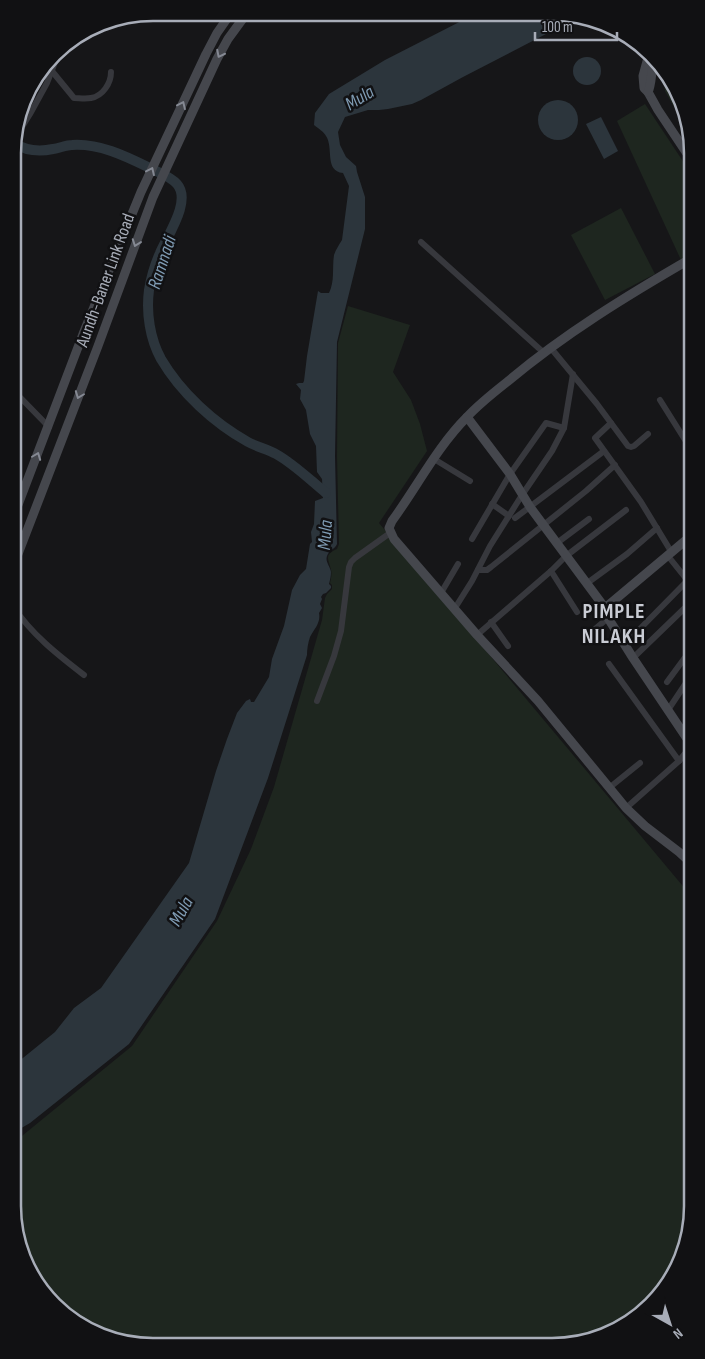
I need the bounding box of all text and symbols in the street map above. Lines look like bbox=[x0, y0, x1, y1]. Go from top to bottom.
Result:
scale bar bbox=[535, 10, 618, 42]
text: 100 m bbox=[542, 18, 573, 37]
one-way arrow bbox=[216, 49, 226, 58]
water label: Mula bbox=[341, 81, 379, 116]
one-way arrow bbox=[175, 102, 185, 111]
one-way arrow bbox=[145, 167, 155, 176]
street label: Aundh-Baner Link Road bbox=[71, 211, 139, 351]
water label: Ramnadi bbox=[143, 232, 182, 292]
one-way arrow bbox=[132, 238, 142, 246]
one-way arrow bbox=[75, 390, 86, 399]
one-way arrow bbox=[31, 452, 42, 461]
water label: Mula bbox=[313, 519, 338, 551]
district label: PIMPLE NILAKH bbox=[582, 598, 646, 650]
water label: Mula bbox=[164, 893, 199, 930]
north arrow bbox=[645, 1299, 695, 1349]
text: N bbox=[670, 1325, 686, 1343]

